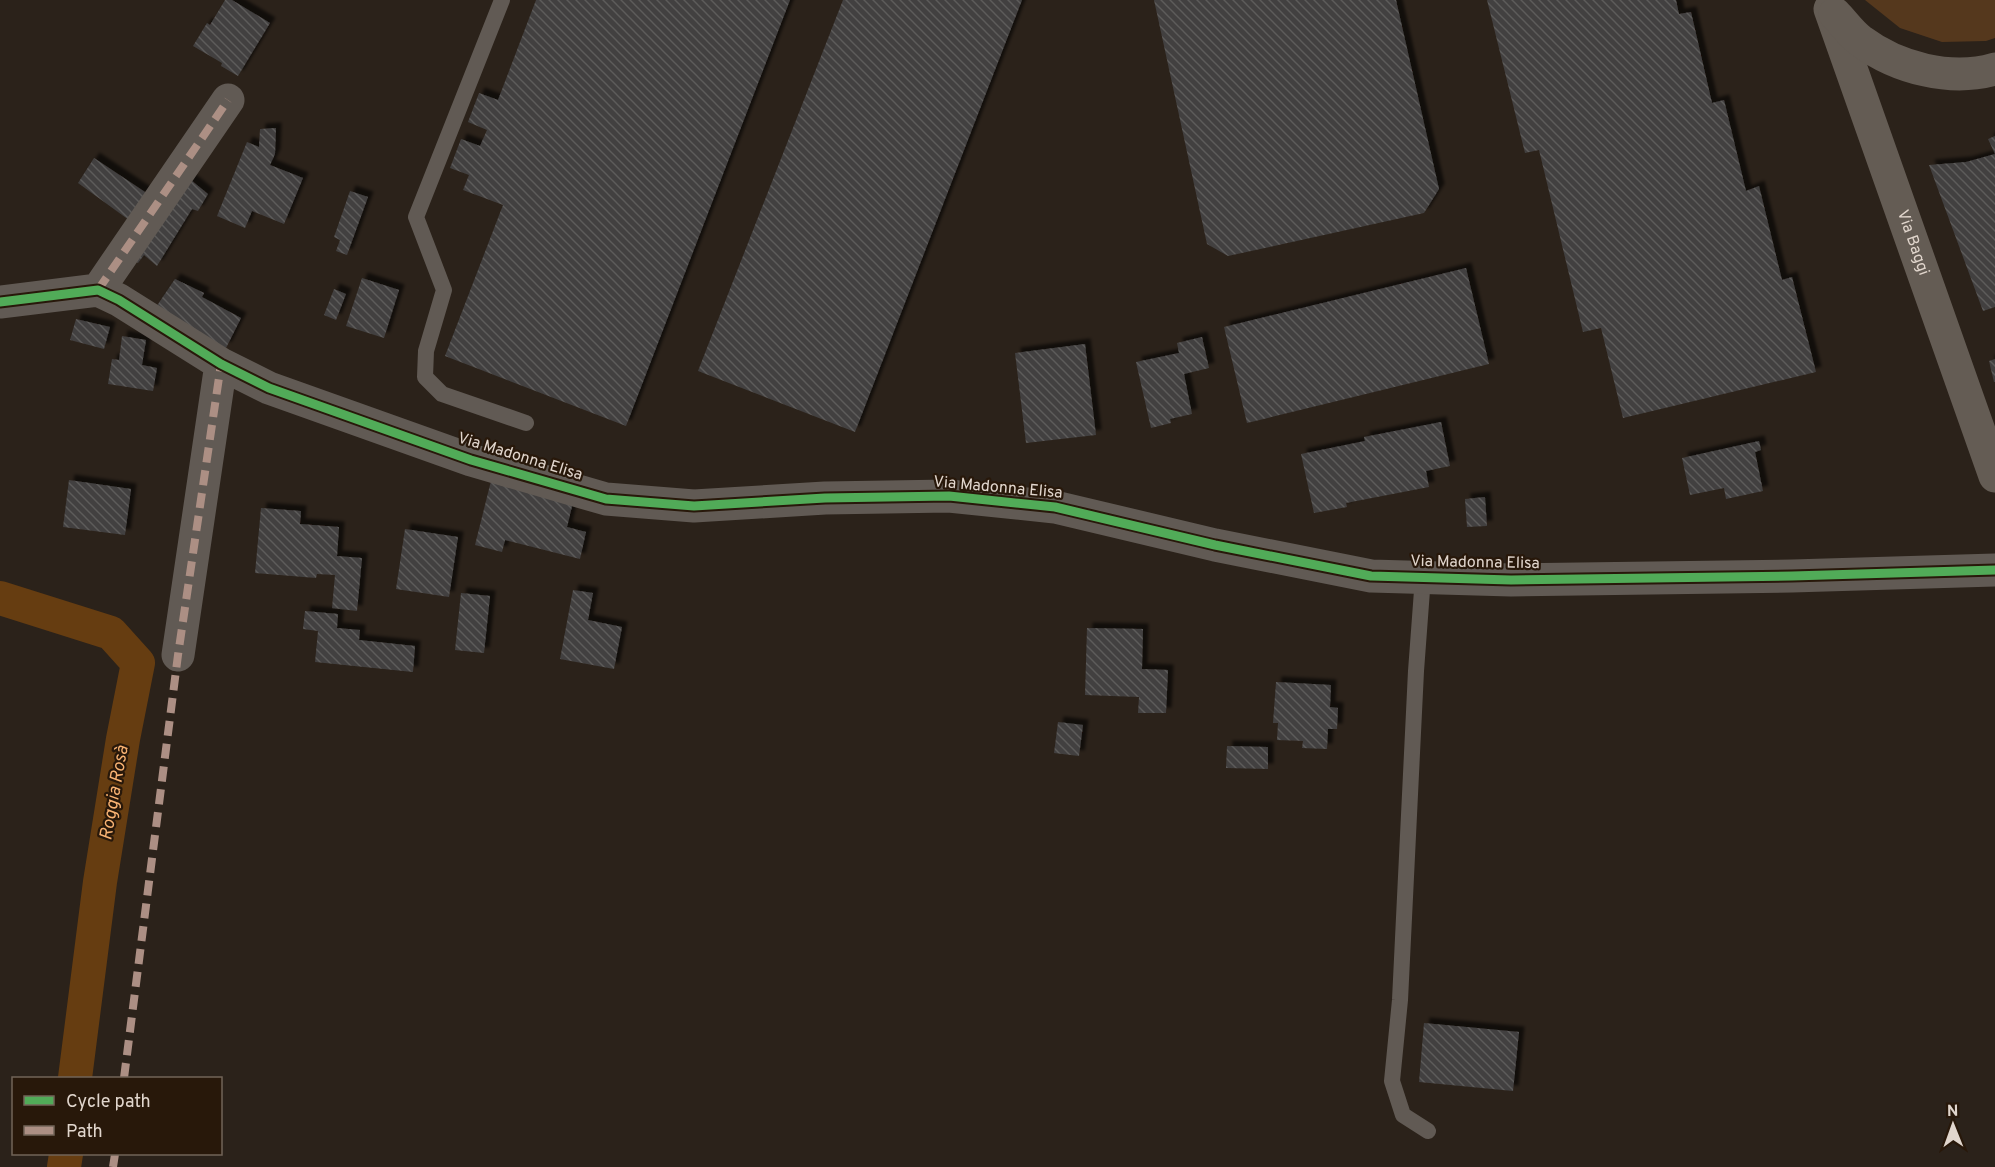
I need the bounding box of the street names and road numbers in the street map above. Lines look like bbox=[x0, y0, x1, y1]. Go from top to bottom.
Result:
street label: Via Baggi bbox=[1892, 207, 1933, 278]
street label: Via Madonna Elisa bbox=[455, 428, 585, 486]
street label: Via Madonna Elisa bbox=[933, 472, 1063, 504]
street label: Via Madonna Elisa bbox=[1410, 552, 1540, 574]

